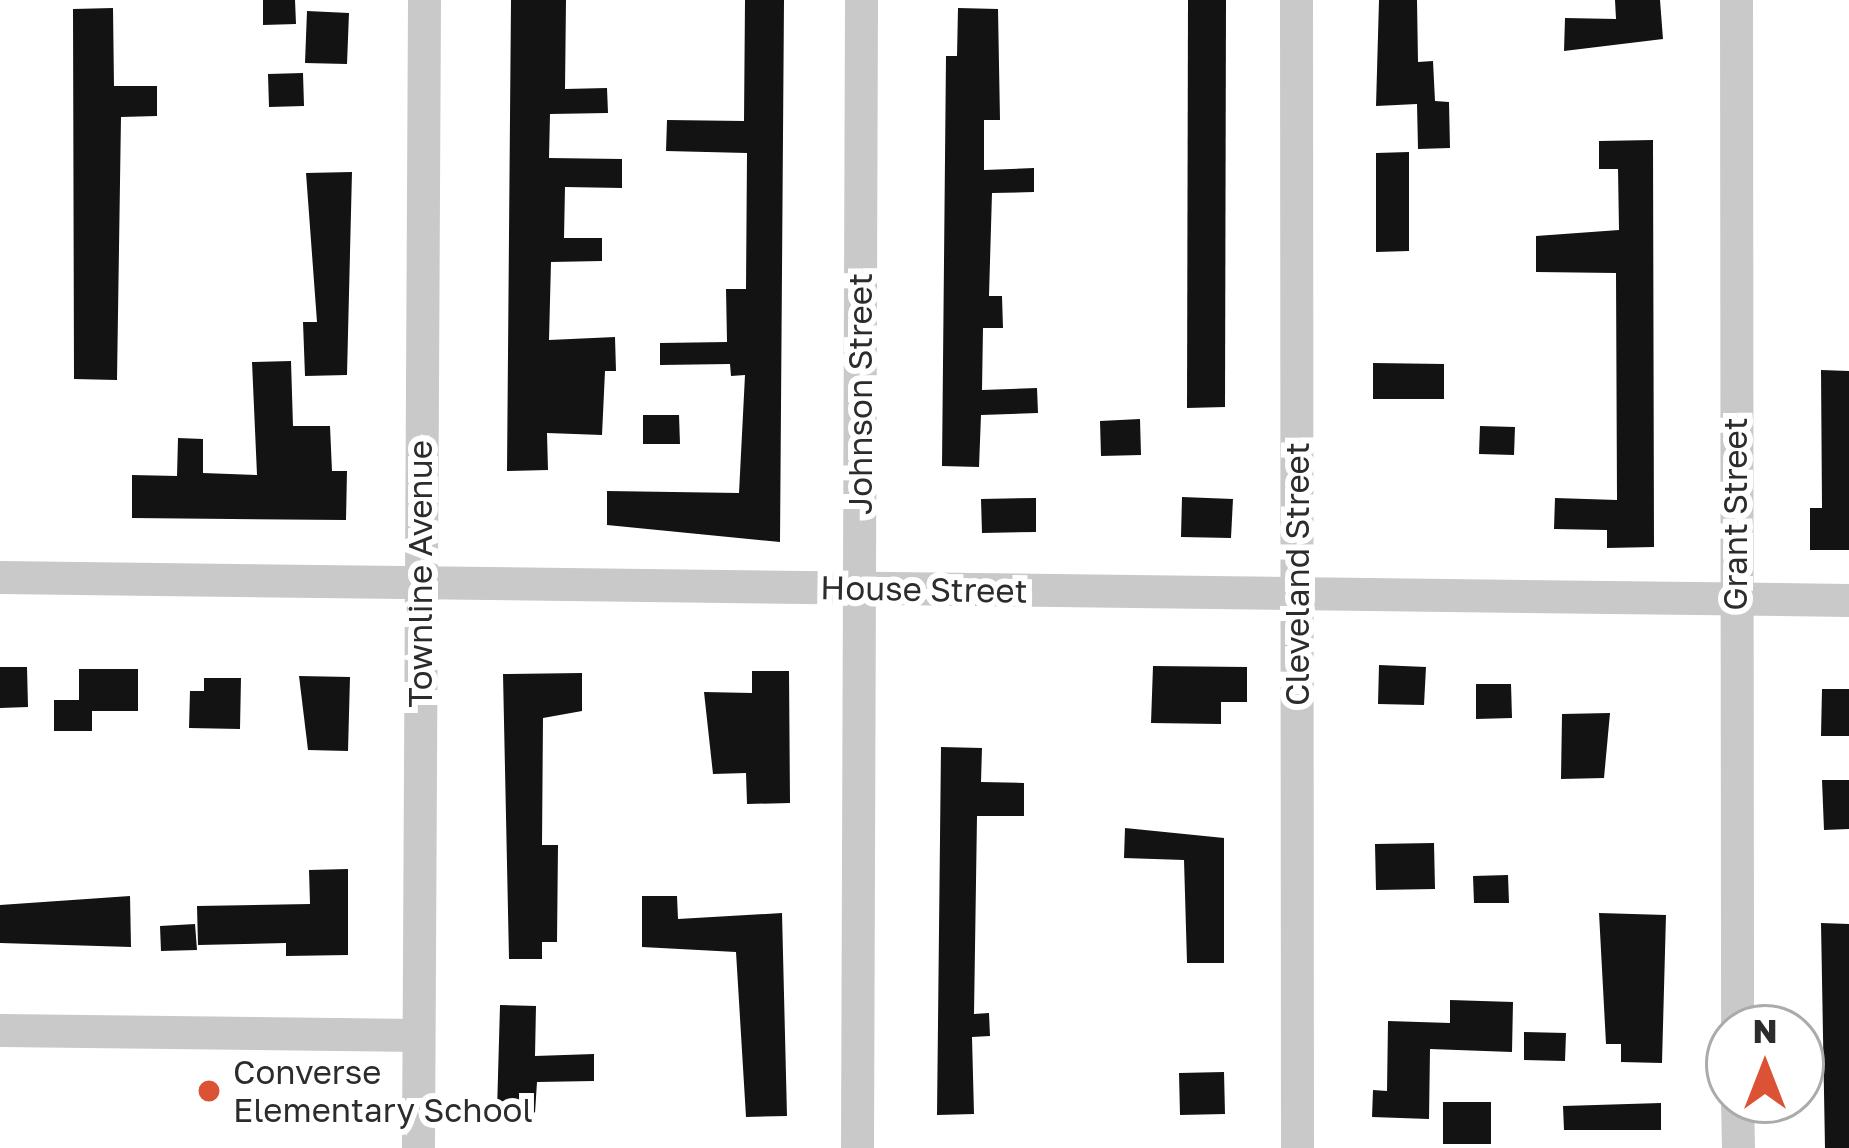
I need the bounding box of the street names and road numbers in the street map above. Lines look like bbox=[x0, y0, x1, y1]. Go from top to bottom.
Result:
street label: Johnson Street bbox=[840, 273, 880, 515]
street label: Grant Street bbox=[1715, 417, 1755, 611]
street label: Townline Avenue bbox=[400, 440, 440, 708]
street label: Cleveland Street bbox=[1277, 442, 1317, 706]
street label: House Street bbox=[820, 567, 1028, 611]

